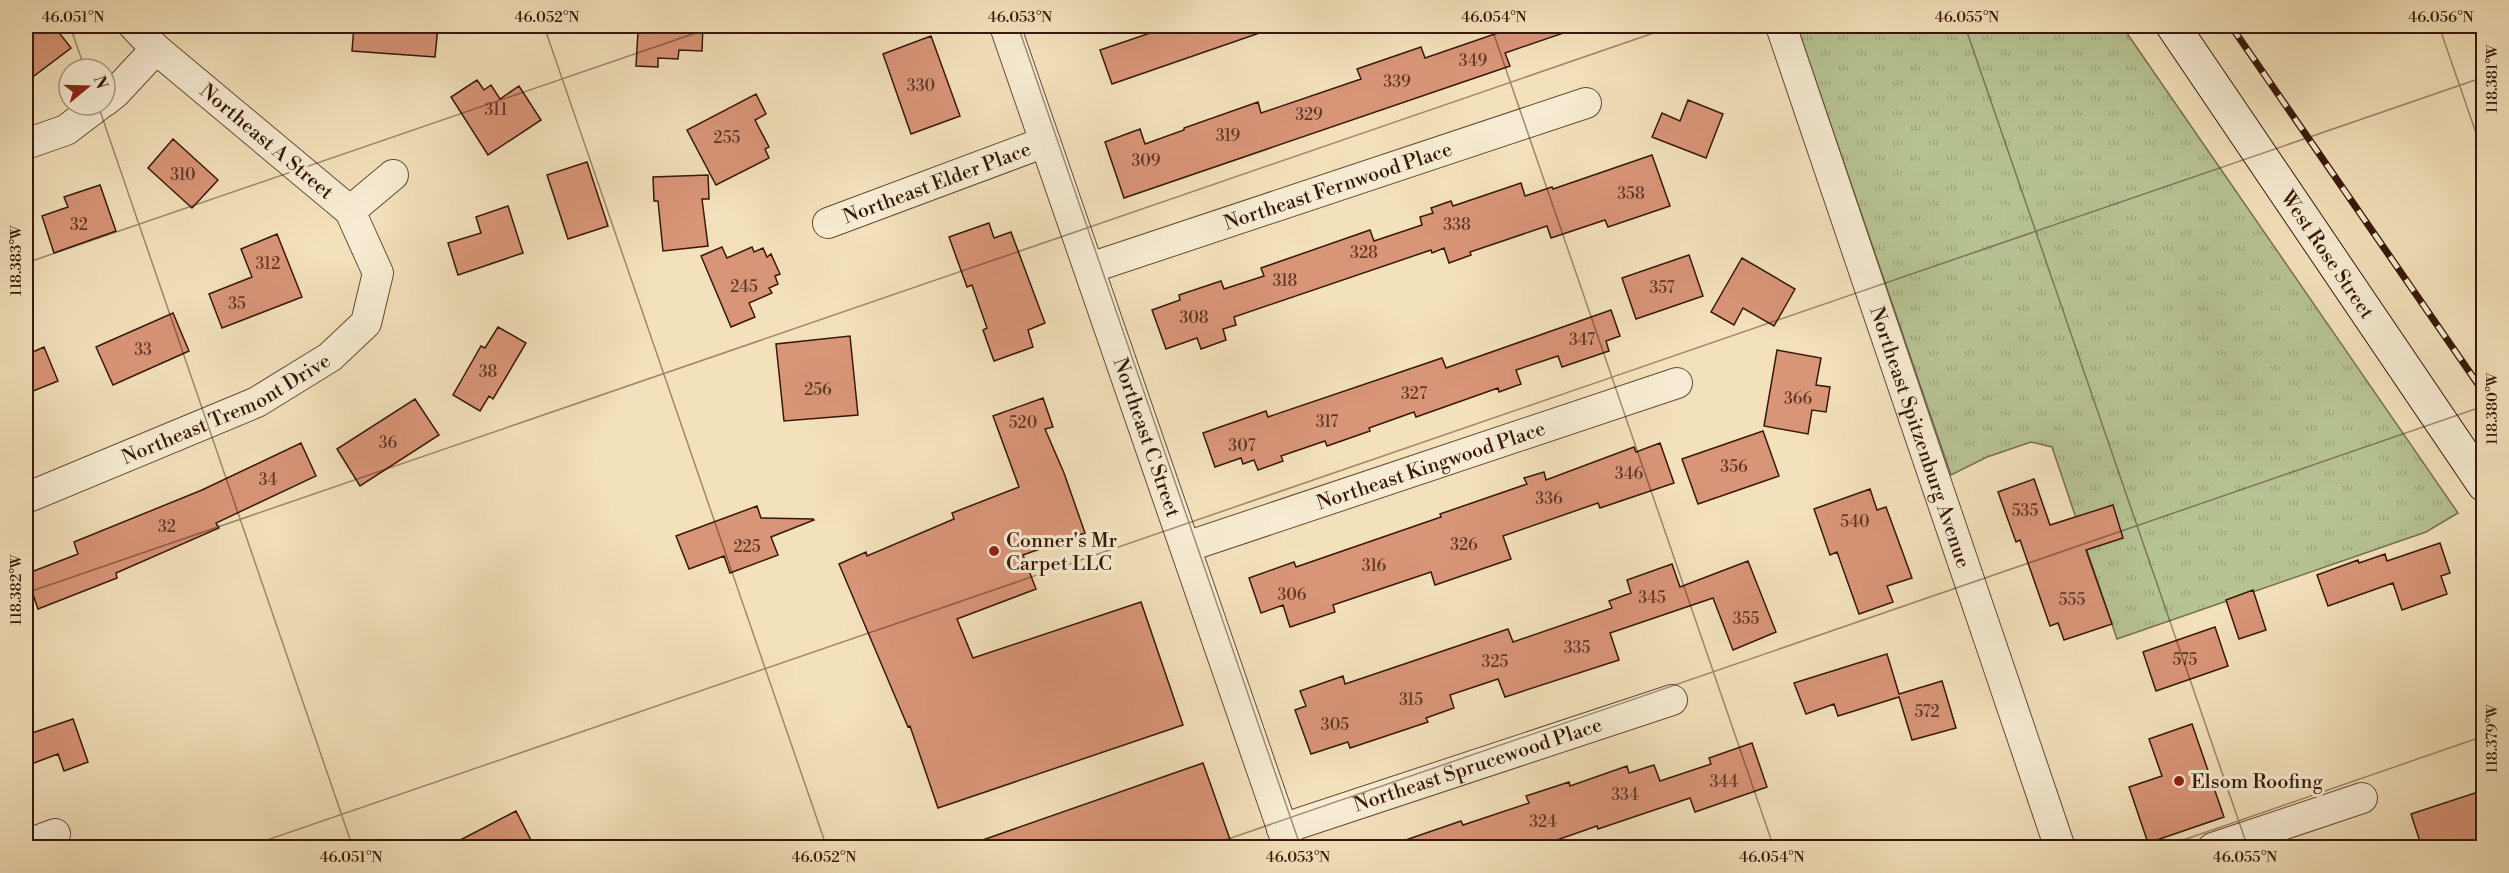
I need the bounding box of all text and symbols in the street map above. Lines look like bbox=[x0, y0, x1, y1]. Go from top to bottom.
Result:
text: 46.051°N bbox=[42, 8, 104, 27]
text: 46.052°N bbox=[515, 8, 579, 27]
text: 46.053°N bbox=[988, 8, 1052, 27]
text: 46.054°N bbox=[1461, 8, 1527, 27]
text: 46.055°N bbox=[1935, 8, 1999, 27]
text: 46.056°N bbox=[2408, 8, 2474, 27]
text: 118.381°W bbox=[2483, 44, 2502, 113]
house number: 349 bbox=[1459, 51, 1487, 71]
north arrow bbox=[57, 57, 117, 117]
house number: 339 bbox=[1383, 72, 1411, 92]
text: N bbox=[89, 73, 112, 92]
house number: 330 bbox=[907, 76, 935, 96]
street label: Northeast A Street bbox=[194, 79, 338, 205]
house number: 311 bbox=[485, 100, 507, 120]
house number: 329 bbox=[1295, 105, 1323, 125]
house number: 319 bbox=[1216, 126, 1241, 146]
house number: 255 bbox=[714, 128, 741, 148]
street label: Northeast Elder Place bbox=[840, 137, 1035, 230]
street label: Northeast Fernwood Place bbox=[1221, 137, 1455, 237]
house number: 309 bbox=[1131, 151, 1161, 171]
house number: 310 bbox=[170, 165, 196, 185]
house number: 358 bbox=[1617, 184, 1645, 204]
street label: West Rose Street bbox=[2274, 186, 2379, 324]
house number: 32 bbox=[70, 215, 88, 235]
house number: 338 bbox=[1443, 215, 1471, 235]
text: 118.383°W bbox=[7, 225, 26, 296]
house number: 328 bbox=[1350, 243, 1378, 263]
house number: 312 bbox=[256, 254, 280, 274]
house number: 318 bbox=[1273, 271, 1298, 291]
house number: 245 bbox=[730, 277, 758, 297]
house number: 357 bbox=[1649, 278, 1675, 298]
house number: 35 bbox=[228, 294, 246, 314]
street label: Northeast Spitzenburg Avenue bbox=[1863, 303, 1975, 571]
house number: 308 bbox=[1179, 308, 1209, 328]
house number: 347 bbox=[1569, 330, 1595, 350]
house number: 33 bbox=[134, 340, 152, 360]
street label: Northeast Tremont Drive bbox=[118, 349, 335, 471]
street label: Northeast C Street bbox=[1107, 355, 1185, 521]
house number: 38 bbox=[479, 362, 498, 382]
text: 118.380°W bbox=[2483, 373, 2502, 445]
house number: 256 bbox=[804, 380, 832, 400]
house number: 327 bbox=[1401, 384, 1427, 404]
house number: 366 bbox=[1784, 389, 1812, 409]
house number: 317 bbox=[1316, 412, 1338, 432]
house number: 520 bbox=[1009, 413, 1037, 433]
street label: Northeast Kingwood Place bbox=[1314, 417, 1549, 517]
house number: 36 bbox=[379, 433, 398, 453]
house number: 307 bbox=[1228, 436, 1256, 456]
house number: 356 bbox=[1720, 457, 1748, 477]
house number: 346 bbox=[1615, 464, 1643, 484]
house number: 34 bbox=[259, 470, 278, 490]
house number: 336 bbox=[1535, 489, 1563, 509]
house number: 535 bbox=[2012, 501, 2038, 521]
house number: 540 bbox=[1840, 512, 1870, 532]
house number: 32 bbox=[158, 517, 176, 537]
place label: Conner's Mr Carpet LLC bbox=[1006, 529, 1118, 577]
house number: 326 bbox=[1450, 535, 1478, 555]
house number: 225 bbox=[733, 537, 761, 557]
marker: Conner's Mr Carpet LLC bbox=[987, 544, 1001, 558]
text: 118.382°W bbox=[7, 554, 26, 625]
house number: 316 bbox=[1362, 556, 1387, 576]
house number: 306 bbox=[1277, 585, 1307, 605]
house number: 345 bbox=[1638, 588, 1666, 608]
house number: 555 bbox=[2059, 590, 2085, 610]
house number: 355 bbox=[1733, 609, 1759, 629]
house number: 335 bbox=[1564, 638, 1590, 658]
house number: 575 bbox=[2173, 650, 2198, 670]
house number: 325 bbox=[1482, 652, 1509, 672]
house number: 315 bbox=[1399, 690, 1423, 710]
house number: 572 bbox=[1914, 702, 1940, 722]
text: 118.379°W bbox=[2483, 704, 2502, 774]
street label: Northeast Sprucewood Place bbox=[1351, 713, 1605, 818]
house number: 305 bbox=[1321, 715, 1349, 735]
place label: Elsom Roofing bbox=[2191, 770, 2323, 795]
house number: 344 bbox=[1710, 772, 1739, 792]
marker: Elsom Roofing bbox=[2172, 774, 2186, 788]
house number: 334 bbox=[1611, 785, 1639, 805]
house number: 324 bbox=[1529, 812, 1557, 832]
text: 46.051°N bbox=[320, 848, 382, 867]
text: 46.052°N bbox=[792, 848, 856, 867]
text: 46.053°N bbox=[1266, 848, 1330, 867]
text: 46.054°N bbox=[1739, 848, 1805, 867]
text: 46.055°N bbox=[2213, 848, 2277, 867]

